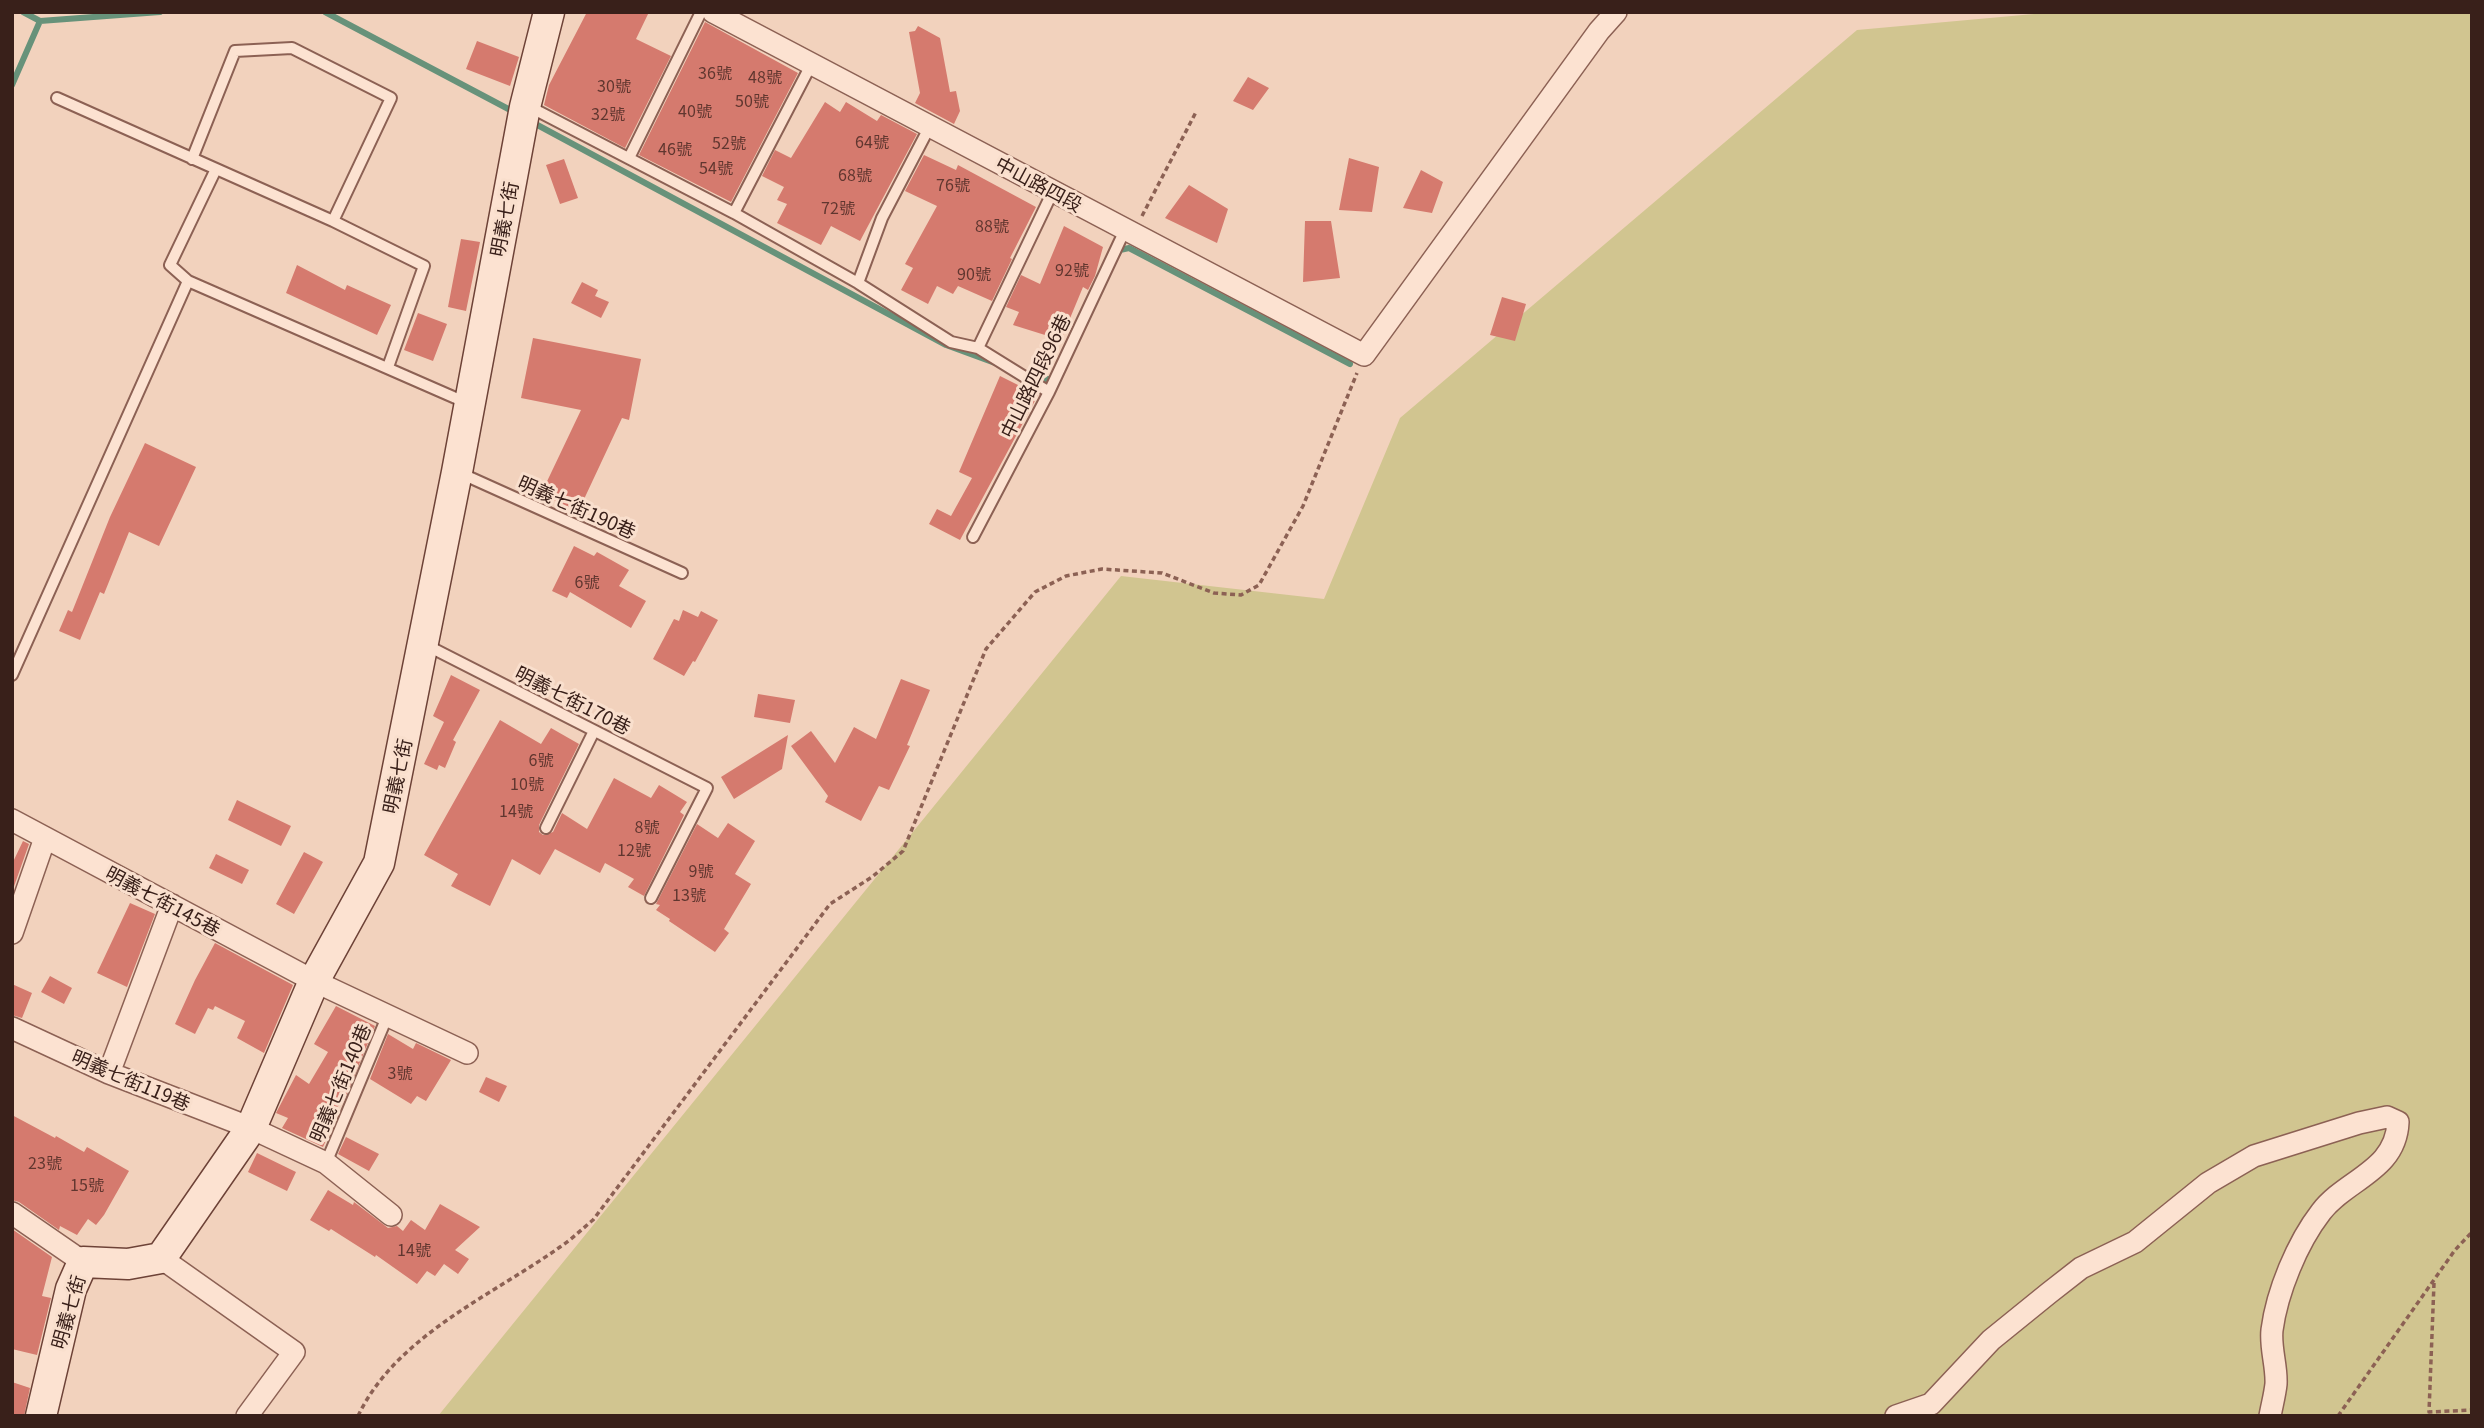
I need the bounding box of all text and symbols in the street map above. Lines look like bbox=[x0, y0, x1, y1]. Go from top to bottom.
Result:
house number: 36號 bbox=[698, 63, 732, 83]
house number: 48號 bbox=[748, 67, 782, 87]
house number: 30號 bbox=[597, 76, 631, 96]
house number: 50號 bbox=[735, 91, 769, 111]
house number: 40號 bbox=[678, 101, 712, 121]
house number: 32號 bbox=[591, 104, 625, 124]
house number: 64號 bbox=[855, 132, 889, 152]
house number: 52號 bbox=[712, 133, 746, 153]
house number: 46號 bbox=[658, 139, 692, 159]
street label: 中山路四段 bbox=[992, 152, 1086, 216]
house number: 54號 bbox=[699, 158, 733, 178]
house number: 68號 bbox=[838, 165, 872, 185]
house number: 76號 bbox=[936, 175, 970, 195]
street label: 明義七街 bbox=[486, 180, 522, 258]
house number: 72號 bbox=[821, 198, 855, 218]
house number: 88號 bbox=[975, 216, 1009, 236]
house number: 92號 bbox=[1055, 260, 1089, 280]
house number: 90號 bbox=[957, 264, 991, 284]
street label: 中山路四段96巷 bbox=[995, 310, 1075, 442]
street label: 明義七街190巷 bbox=[515, 471, 639, 543]
house number: 6號 bbox=[575, 572, 599, 592]
street label: 明義七街170巷 bbox=[511, 661, 635, 739]
street label: 明義七街 bbox=[378, 736, 416, 816]
house number: 6號 bbox=[529, 750, 553, 770]
house number: 10號 bbox=[510, 774, 544, 794]
house number: 14號 bbox=[499, 801, 533, 821]
house number: 8號 bbox=[635, 817, 659, 837]
house number: 12號 bbox=[617, 840, 651, 860]
street label: 明義七街145巷 bbox=[102, 861, 224, 941]
house number: 9號 bbox=[689, 861, 713, 881]
house number: 13號 bbox=[672, 885, 706, 905]
street label: 明義七街140巷 bbox=[305, 1020, 375, 1146]
street label: 明義七街119巷 bbox=[68, 1045, 194, 1115]
house number: 3號 bbox=[388, 1063, 412, 1083]
house number: 23號 bbox=[28, 1153, 62, 1173]
house number: 15號 bbox=[70, 1175, 104, 1195]
house number: 14號 bbox=[397, 1240, 431, 1260]
street label: 明義七街 bbox=[47, 1272, 89, 1352]

